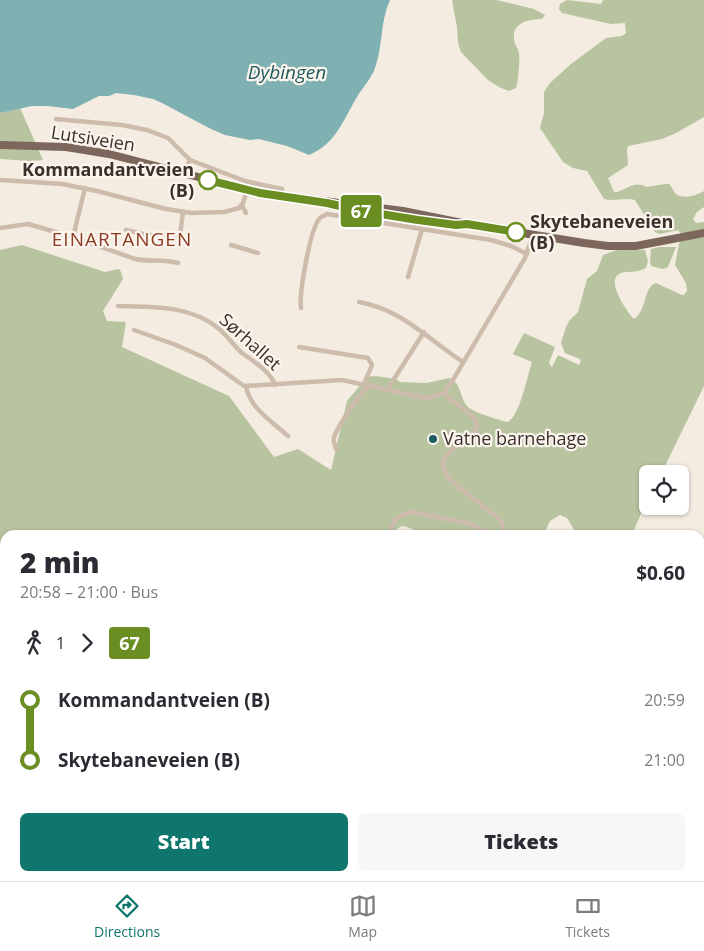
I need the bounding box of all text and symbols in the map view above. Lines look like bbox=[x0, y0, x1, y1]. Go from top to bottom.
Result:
water label: Dybingen bbox=[248, 59, 326, 85]
street label: Lutsiveien bbox=[49, 120, 137, 156]
place label: Kommandantveien (B) bbox=[22, 157, 194, 202]
marker: Kommandantveien (B) bbox=[198, 170, 218, 190]
line badge: 67 bbox=[338, 195, 384, 227]
text: 67 bbox=[351, 199, 371, 223]
place label: Skytebaneveien (B) bbox=[530, 209, 673, 254]
marker: Skytebaneveien (B) bbox=[506, 222, 526, 242]
district label: EINARTANGEN bbox=[52, 226, 192, 252]
street label: Sørhallet bbox=[215, 307, 286, 375]
place label: Vatne barnehage bbox=[443, 426, 586, 450]
marker: Vatne barnehage bbox=[427, 433, 439, 445]
map controls bbox=[639, 465, 689, 515]
button: locate bbox=[639, 465, 689, 515]
text: 2 min bbox=[20, 543, 100, 581]
text: $0.60 bbox=[636, 560, 685, 586]
text: 20:58 – 21:00 · Bus bbox=[20, 581, 158, 603]
icon: walk bbox=[20, 629, 48, 657]
icon: forward bbox=[73, 629, 101, 657]
text: 67 bbox=[119, 631, 140, 655]
text: 1 bbox=[56, 632, 65, 654]
text: Kommandantveien (B) bbox=[58, 687, 270, 713]
text: 20:59 bbox=[644, 689, 685, 711]
text: Skytebaneveien (B) bbox=[58, 747, 240, 773]
text: 21:00 bbox=[644, 749, 685, 771]
button: Start bbox=[20, 813, 348, 871]
button: Tickets bbox=[358, 813, 685, 871]
tab: Directions bbox=[94, 892, 160, 941]
tab: Map bbox=[348, 892, 377, 941]
tab: Tickets bbox=[565, 892, 610, 941]

